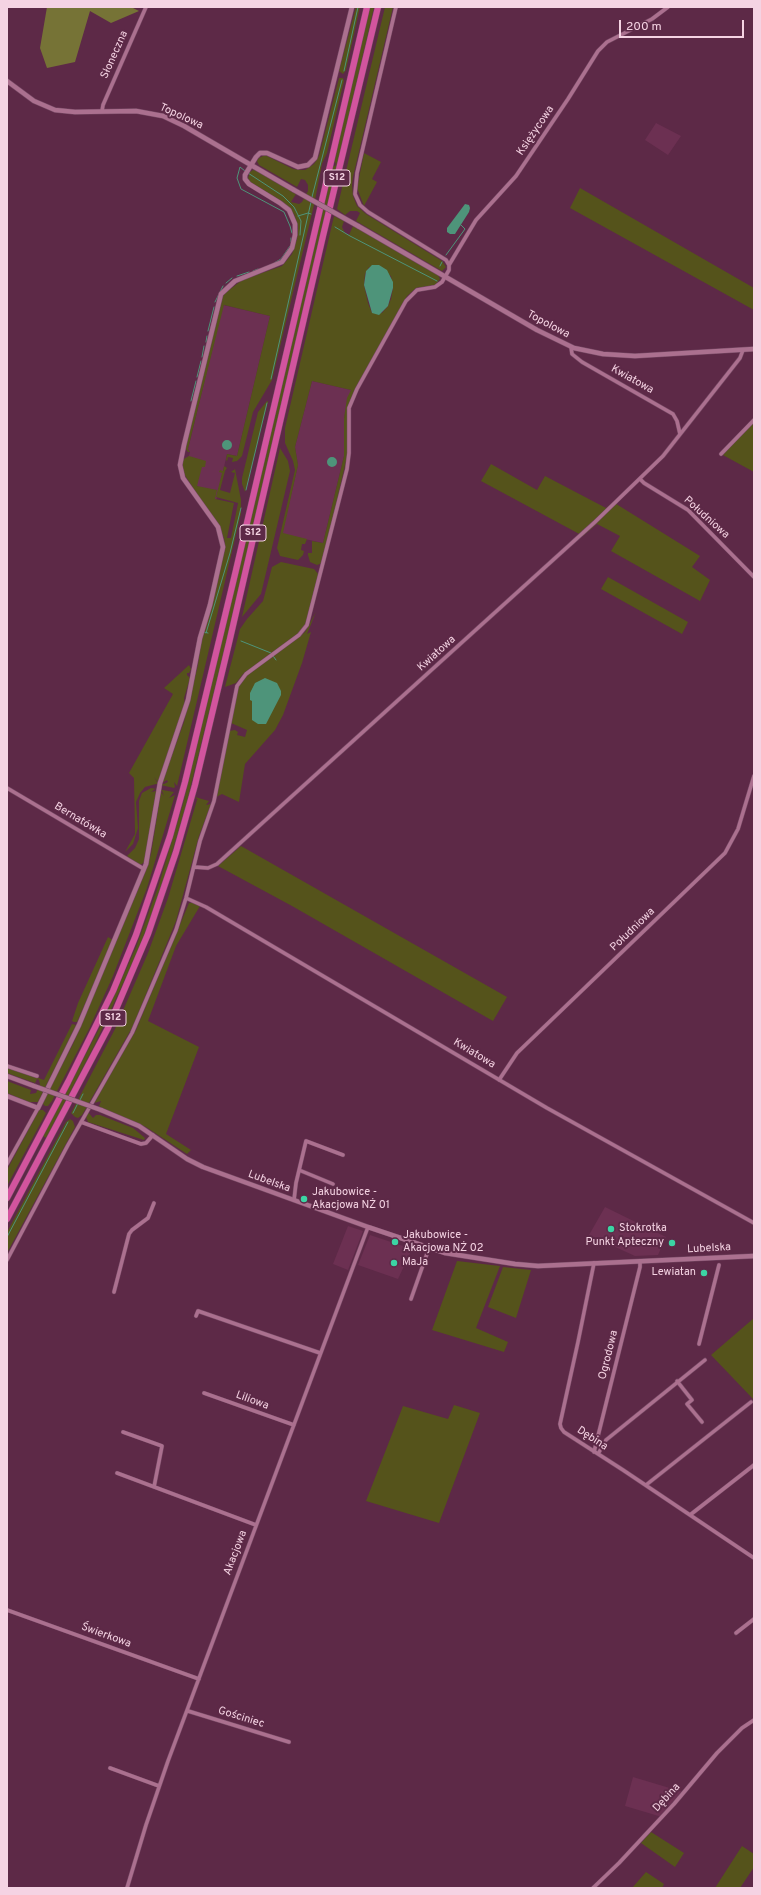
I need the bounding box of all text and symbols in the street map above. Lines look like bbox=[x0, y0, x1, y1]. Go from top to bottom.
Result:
scale bar bbox=[621, 12, 746, 38]
text: 200 m bbox=[626, 19, 662, 35]
street label: Słoneczna bbox=[99, 29, 131, 81]
street label: Topolowa bbox=[157, 101, 205, 133]
street label: Księżycowa bbox=[514, 104, 558, 158]
road number: S12 bbox=[324, 170, 350, 186]
street label: Topolowa bbox=[524, 308, 572, 342]
street label: Kwiatowa bbox=[608, 363, 656, 397]
street label: Południowa bbox=[680, 494, 732, 542]
road number: S12 bbox=[240, 525, 266, 541]
street label: Kwiatowa bbox=[415, 633, 459, 675]
street label: Bernatówka bbox=[51, 800, 109, 842]
street label: Południowa bbox=[608, 905, 658, 955]
road number: S12 bbox=[100, 1010, 126, 1026]
street label: Kwiatowa bbox=[451, 1036, 497, 1072]
street label: Lubelska bbox=[246, 1168, 292, 1196]
place label: Jakubowice - Akacjowa NŻ 01 bbox=[312, 1186, 390, 1212]
marker: Jakubowice - Akacjowa NŻ 01 bbox=[299, 1194, 309, 1204]
place label: Stokrotka bbox=[619, 1222, 667, 1236]
marker: Stokrotka bbox=[606, 1224, 616, 1234]
place label: Jakubowice - Akacjowa NŻ 02 bbox=[403, 1229, 483, 1255]
place label: Punkt Apteczny bbox=[586, 1236, 664, 1250]
marker: Jakubowice - Akacjowa NŻ 02 bbox=[390, 1237, 400, 1247]
marker: Punkt Apteczny bbox=[667, 1238, 677, 1248]
street label: Lubelska bbox=[687, 1241, 731, 1257]
place label: MaJa bbox=[402, 1256, 428, 1270]
marker: MaJa bbox=[389, 1258, 399, 1268]
place label: Lewiatan bbox=[652, 1266, 696, 1280]
marker: Lewiatan bbox=[699, 1268, 709, 1278]
street label: Ogrodowa bbox=[597, 1329, 621, 1381]
street label: Liliowa bbox=[234, 1389, 270, 1413]
street label: Dębina bbox=[574, 1424, 610, 1454]
street label: Akacjowa bbox=[221, 1529, 251, 1577]
street label: Świerkowa bbox=[79, 1621, 133, 1651]
street label: Gościniec bbox=[216, 1705, 266, 1731]
street label: Dębina bbox=[650, 1781, 684, 1815]

